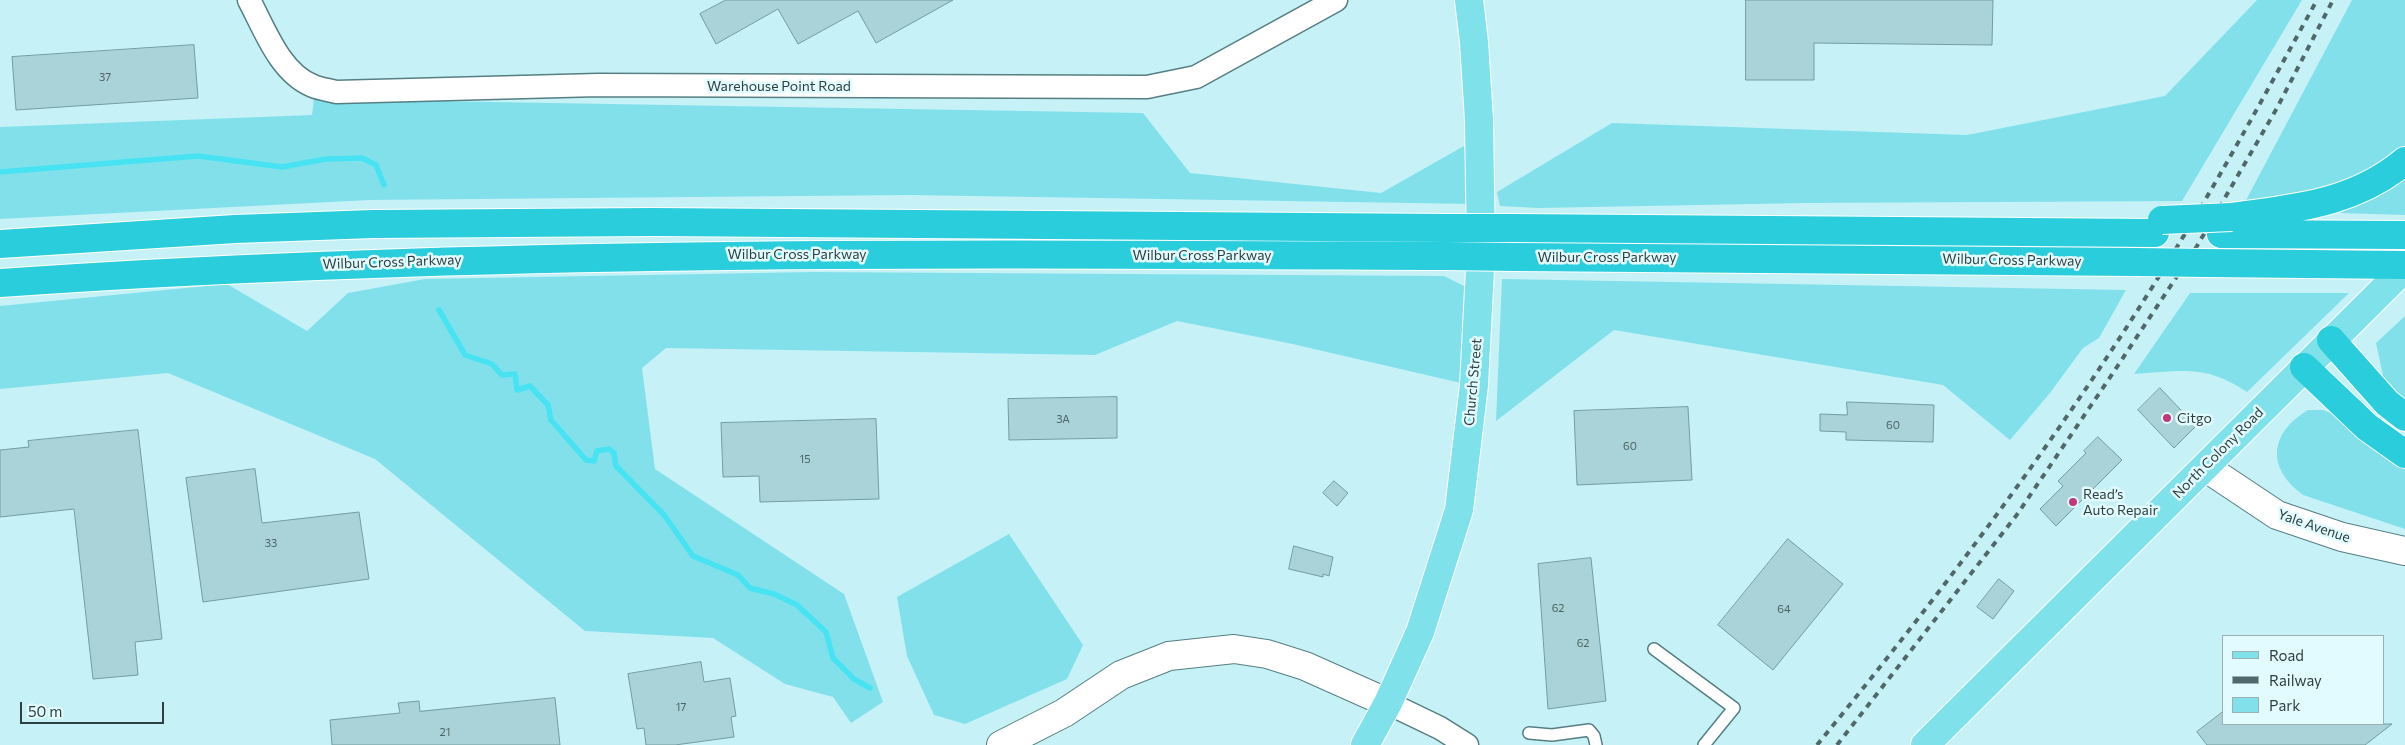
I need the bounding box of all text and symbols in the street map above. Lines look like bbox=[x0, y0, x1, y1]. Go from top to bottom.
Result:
house number: 37 bbox=[99, 70, 111, 84]
street label: Warehouse Point Road bbox=[707, 78, 851, 94]
street label: Wilbur Cross Parkway bbox=[727, 246, 867, 262]
street label: Wilbur Cross Parkway bbox=[1132, 247, 1272, 263]
street label: Wilbur Cross Parkway bbox=[1537, 249, 1677, 265]
street label: Wilbur Cross Parkway bbox=[1942, 250, 2082, 270]
street label: Wilbur Cross Parkway bbox=[322, 251, 462, 273]
street label: Church Street bbox=[1461, 337, 1485, 427]
street label: North Colony Road bbox=[2169, 404, 2267, 502]
place label: Citgo bbox=[2177, 410, 2212, 426]
house number: 3A bbox=[1056, 412, 1070, 426]
marker: Citgo bbox=[2161, 412, 2173, 424]
house number: 60 bbox=[1886, 418, 1900, 432]
house number: 60 bbox=[1623, 439, 1637, 453]
house number: 15 bbox=[799, 452, 811, 466]
place label: Read’s Auto Repair bbox=[2083, 486, 2158, 518]
marker: Read’s Auto Repair bbox=[2067, 496, 2079, 508]
street label: Yale Avenue bbox=[2276, 506, 2352, 546]
house number: 33 bbox=[265, 536, 277, 550]
house number: 62 bbox=[1552, 601, 1564, 615]
house number: 64 bbox=[1777, 602, 1791, 616]
legend bbox=[2222, 635, 2385, 725]
house number: 62 bbox=[1577, 636, 1589, 650]
text: Road bbox=[2269, 646, 2304, 664]
text: Railway bbox=[2269, 671, 2322, 689]
scale bar bbox=[22, 692, 166, 724]
text: Park bbox=[2269, 696, 2300, 714]
house number: 17 bbox=[676, 700, 686, 714]
text: 50 m bbox=[28, 702, 62, 720]
house number: 21 bbox=[440, 725, 450, 739]

